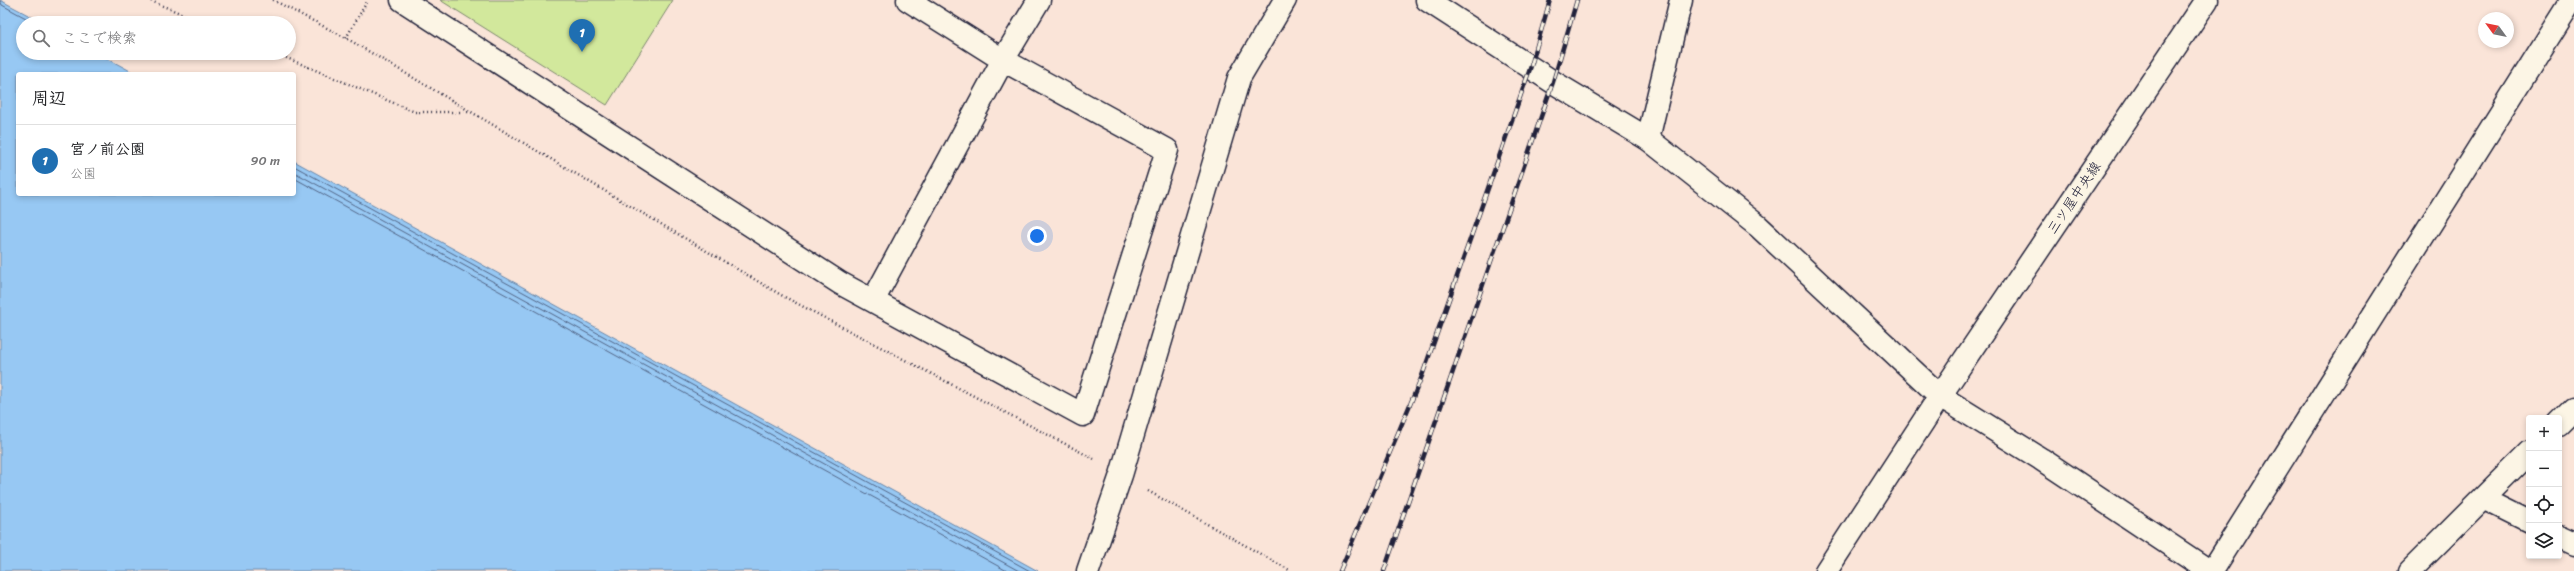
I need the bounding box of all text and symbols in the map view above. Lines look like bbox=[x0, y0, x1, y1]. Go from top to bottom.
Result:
north arrow bbox=[2478, 12, 2514, 48]
search box bbox=[16, 16, 296, 60]
pin: 1 bbox=[569, 19, 595, 52]
text: ここで検索 bbox=[62, 25, 137, 51]
icon: search bbox=[30, 27, 52, 49]
text: 周辺 bbox=[32, 83, 66, 113]
text: 宮ノ前公園 bbox=[70, 136, 145, 162]
text: 1 bbox=[42, 149, 48, 172]
text: 90 m bbox=[250, 149, 280, 172]
street label: 三ツ屋中央線 bbox=[2040, 156, 2108, 240]
text: 公園 bbox=[70, 162, 96, 185]
your location bbox=[1027, 226, 1047, 246]
map controls bbox=[2526, 415, 2562, 559]
button: + bbox=[2526, 415, 2562, 451]
button: − bbox=[2526, 451, 2562, 487]
button: locate bbox=[2526, 487, 2562, 523]
button: layers bbox=[2526, 523, 2562, 559]

